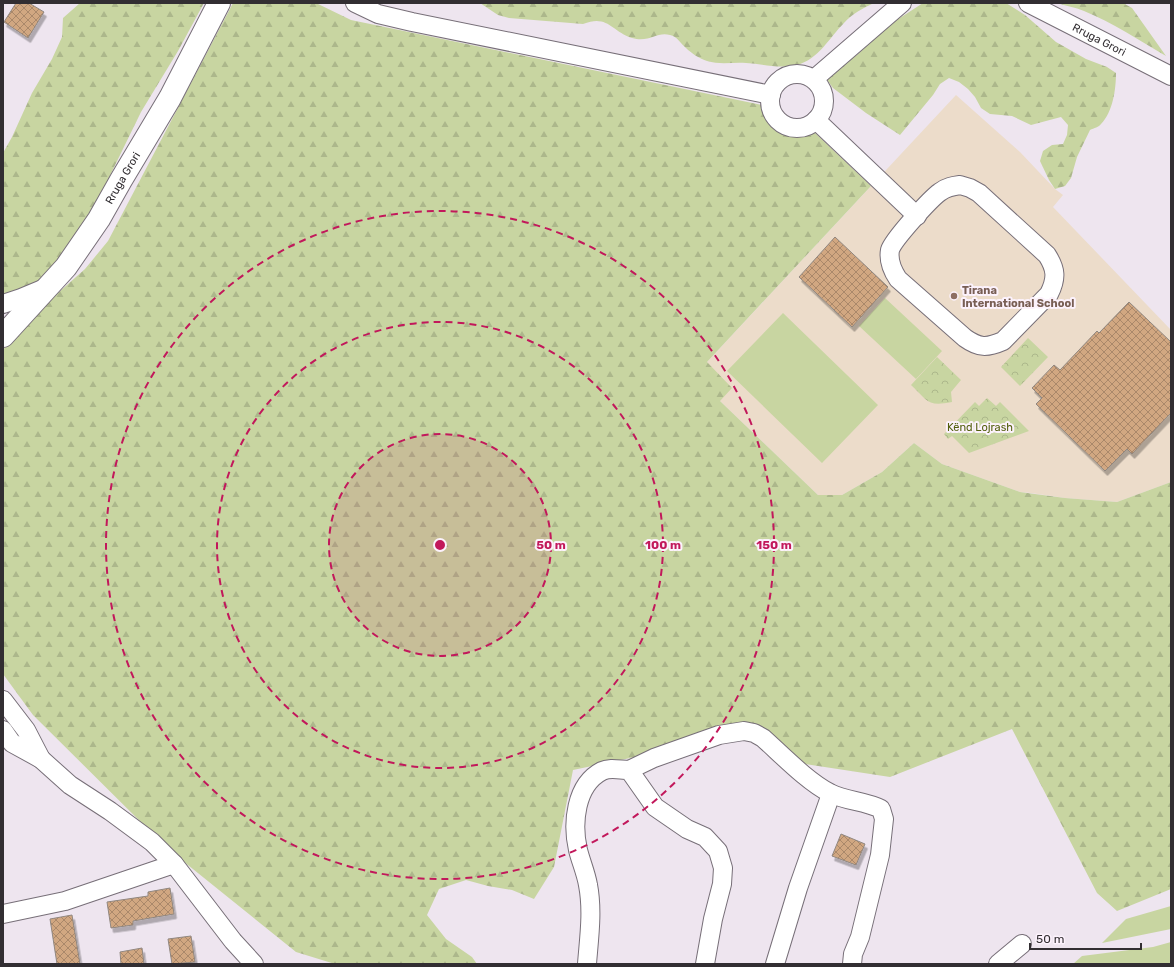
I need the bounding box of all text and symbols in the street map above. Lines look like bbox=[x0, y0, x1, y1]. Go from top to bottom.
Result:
street label: Rruga Grori bbox=[1070, 21, 1128, 59]
street label: Rruga Grori bbox=[103, 150, 143, 207]
place label: Tirana International School bbox=[962, 284, 1074, 310]
marker: Tirana International School bbox=[949, 291, 959, 301]
park label: Kënd Lojrash bbox=[947, 421, 1013, 434]
centre of rings bbox=[433, 538, 447, 552]
text: 50 m bbox=[536, 538, 566, 552]
text: 100 m bbox=[645, 538, 681, 552]
text: 150 m bbox=[756, 538, 792, 552]
scale bar bbox=[1030, 925, 1141, 951]
text: 50 m bbox=[1036, 932, 1064, 946]

